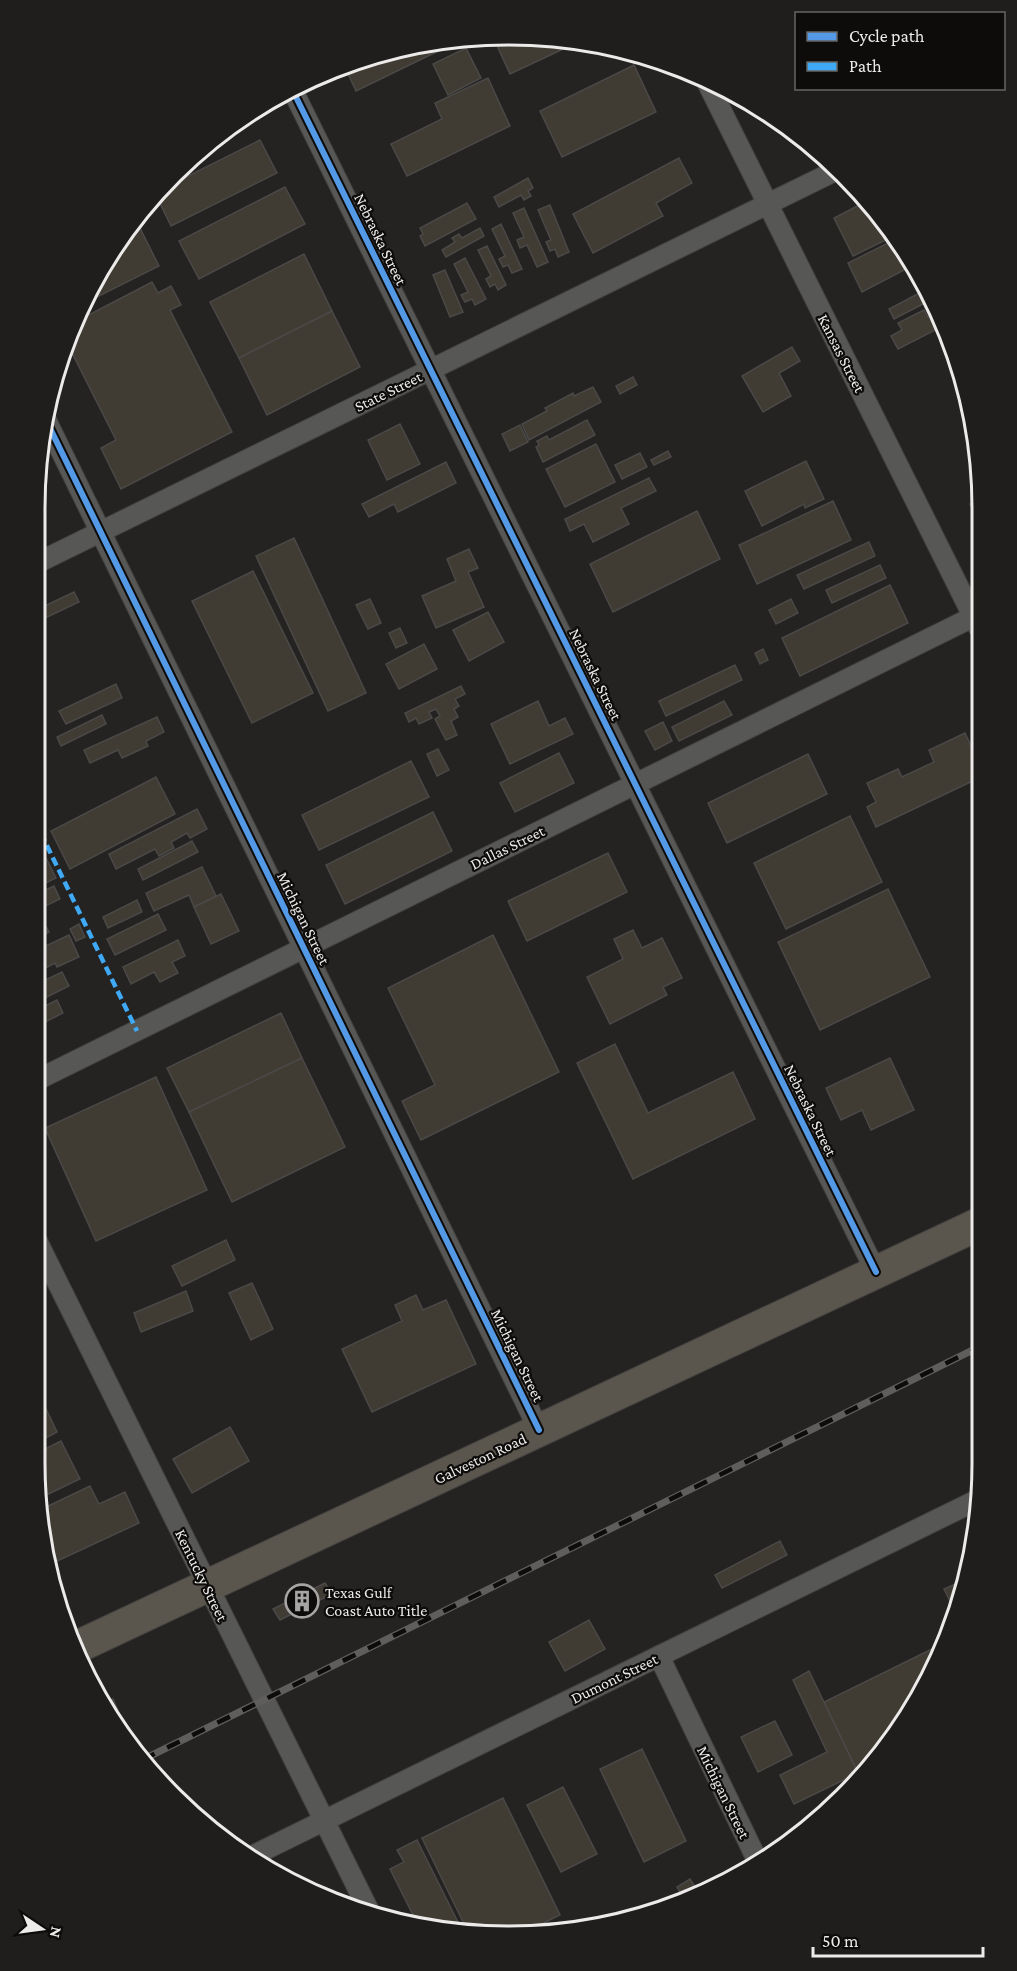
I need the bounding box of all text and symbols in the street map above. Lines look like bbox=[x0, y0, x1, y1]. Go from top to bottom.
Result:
legend bbox=[795, 12, 1005, 90]
text: Cycle path bbox=[849, 26, 925, 46]
text: Path bbox=[849, 56, 882, 76]
street label: Nebraska Street bbox=[351, 191, 410, 289]
street label: Kansas Street bbox=[815, 311, 869, 396]
street label: State Street bbox=[352, 368, 425, 415]
street label: Nebraska Street bbox=[566, 626, 625, 724]
street label: Dallas Street bbox=[467, 822, 548, 873]
street label: Michigan Street bbox=[273, 869, 334, 968]
street label: Nebraska Street bbox=[781, 1062, 840, 1160]
street label: Michigan Street bbox=[487, 1306, 548, 1405]
street label: Galveston Road bbox=[432, 1429, 529, 1487]
street label: Kentucky Street bbox=[171, 1526, 231, 1625]
building icon: Texas Gulf Coast Auto Title bbox=[284, 1583, 320, 1619]
place label: Texas Gulf Coast Auto Title bbox=[325, 1584, 427, 1619]
street label: Dumont Street bbox=[568, 1650, 661, 1707]
street label: Michigan Street bbox=[693, 1743, 754, 1842]
north arrow bbox=[12, 1899, 72, 1959]
scale bar bbox=[813, 1920, 982, 1958]
text: N bbox=[47, 1925, 66, 1940]
text: 50 m bbox=[822, 1931, 859, 1951]

